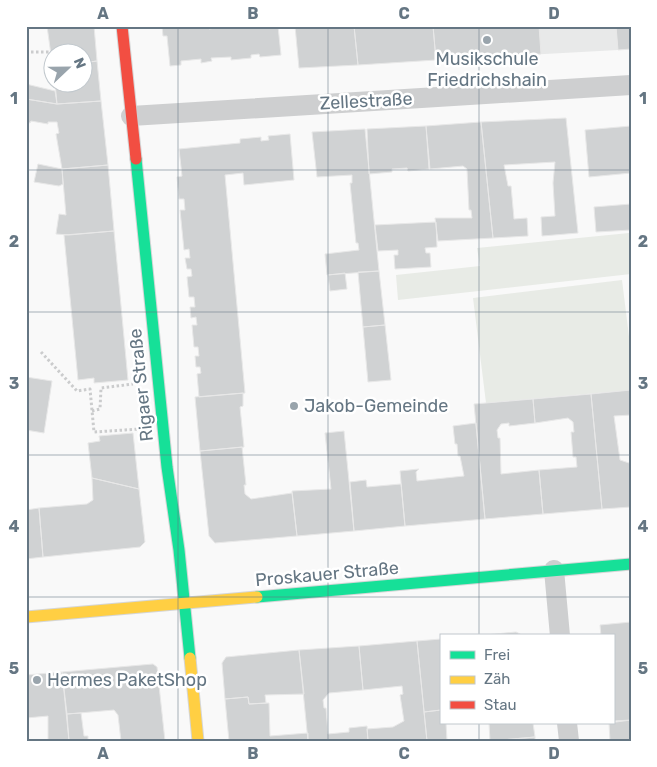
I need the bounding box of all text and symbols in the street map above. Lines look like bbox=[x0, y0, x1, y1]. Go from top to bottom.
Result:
text: A bbox=[97, 4, 109, 23]
text: B bbox=[247, 4, 259, 23]
text: C bbox=[398, 4, 410, 23]
text: D bbox=[548, 4, 560, 23]
marker: Musikschule Friedrichshain bbox=[481, 34, 493, 46]
north arrow bbox=[42, 42, 92, 92]
place label: Musikschule Friedrichshain bbox=[427, 48, 547, 91]
text: N bbox=[70, 55, 89, 71]
street label: Zellestraße bbox=[319, 88, 413, 114]
text: 1 bbox=[10, 89, 18, 108]
text: 1 bbox=[639, 89, 647, 108]
text: 2 bbox=[9, 232, 19, 251]
text: 2 bbox=[638, 232, 648, 251]
street label: Rigaer Straße bbox=[124, 328, 158, 442]
text: 3 bbox=[9, 374, 19, 393]
text: 3 bbox=[638, 374, 648, 393]
place label: Jakob-Gemeinde bbox=[304, 395, 448, 417]
marker: Jakob-Gemeinde bbox=[288, 400, 300, 412]
text: 4 bbox=[9, 517, 20, 536]
text: 4 bbox=[638, 517, 649, 536]
street label: Proskauer Straße bbox=[254, 557, 400, 591]
legend bbox=[440, 634, 614, 724]
text: Frei bbox=[484, 646, 510, 664]
text: 5 bbox=[9, 659, 19, 678]
text: 5 bbox=[638, 659, 648, 678]
place label: Hermes PaketShop bbox=[47, 669, 207, 691]
text: Zäh bbox=[484, 670, 510, 688]
marker: Hermes PaketShop bbox=[31, 674, 43, 686]
text: Stau bbox=[484, 696, 517, 714]
text: A bbox=[97, 744, 109, 763]
text: B bbox=[247, 744, 259, 763]
text: C bbox=[398, 744, 410, 763]
text: D bbox=[548, 744, 560, 763]

